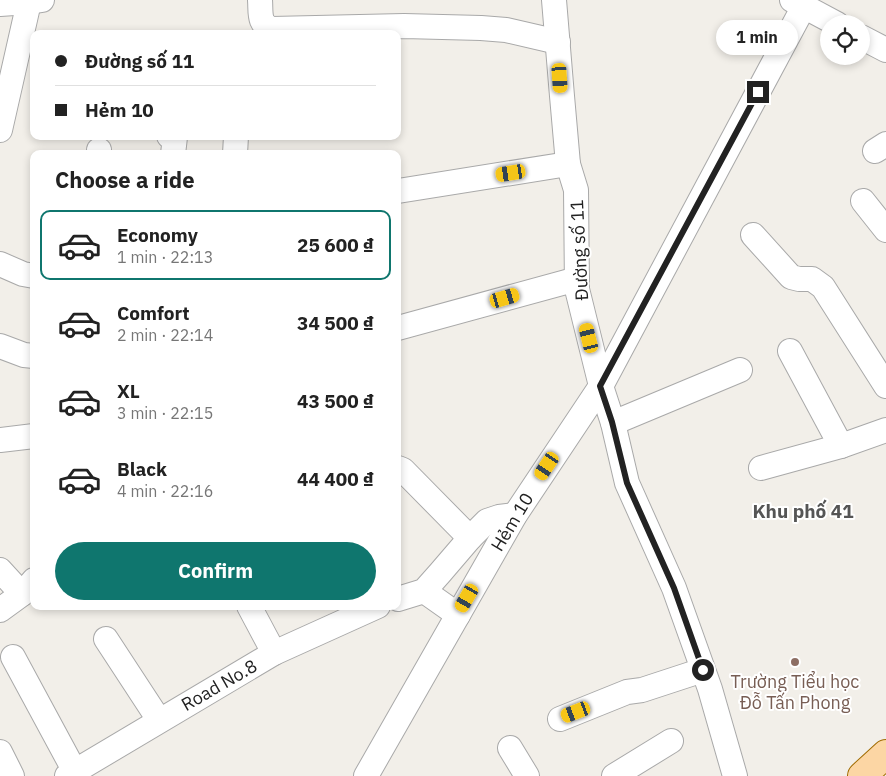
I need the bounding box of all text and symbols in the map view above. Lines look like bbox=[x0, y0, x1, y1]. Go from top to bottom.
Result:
map controls bbox=[820, 15, 870, 65]
button: locate bbox=[820, 15, 870, 65]
callout: 1 min bbox=[717, 19, 799, 54]
text: 1 min bbox=[736, 27, 778, 47]
text: Đường số 11 bbox=[85, 49, 194, 73]
car bbox=[551, 63, 568, 93]
route end bbox=[747, 81, 769, 103]
text: Hẻm 10 bbox=[85, 98, 154, 122]
car bbox=[495, 163, 526, 183]
text: Choose a ride bbox=[55, 165, 195, 194]
street label: Đường số 11 bbox=[565, 199, 593, 301]
icon: car bbox=[57, 223, 102, 268]
text: Economy bbox=[117, 223, 198, 247]
text: 25 600 ₫ bbox=[297, 233, 374, 257]
text: 1 min · 22:13 bbox=[117, 247, 213, 267]
car bbox=[488, 287, 521, 309]
icon: car bbox=[57, 301, 102, 346]
text: Comfort bbox=[117, 301, 190, 325]
text: 34 500 ₫ bbox=[297, 311, 374, 335]
car bbox=[578, 322, 599, 354]
text: 2 min · 22:14 bbox=[117, 325, 213, 345]
icon: car bbox=[57, 379, 102, 424]
text: XL bbox=[117, 379, 140, 403]
text: 43 500 ₫ bbox=[297, 389, 374, 413]
text: 3 min · 22:15 bbox=[117, 403, 213, 423]
car bbox=[532, 449, 561, 483]
icon: car bbox=[57, 457, 102, 502]
text: Black bbox=[117, 457, 167, 481]
text: 44 400 ₫ bbox=[297, 467, 374, 491]
text: 4 min · 22:16 bbox=[117, 481, 213, 501]
street label: Hẻm 10 bbox=[486, 489, 538, 555]
district label: Khu phố 41 bbox=[752, 499, 854, 523]
button: Confirm bbox=[55, 542, 376, 600]
car bbox=[453, 581, 480, 615]
street label: Road No.8 bbox=[177, 654, 261, 716]
marker: Trường Tiểu học Đỗ Tấn Phong bbox=[789, 656, 801, 668]
route start bbox=[692, 659, 714, 681]
place label: Trường Tiểu học Đỗ Tấn Phong bbox=[731, 670, 859, 714]
car bbox=[559, 700, 592, 724]

